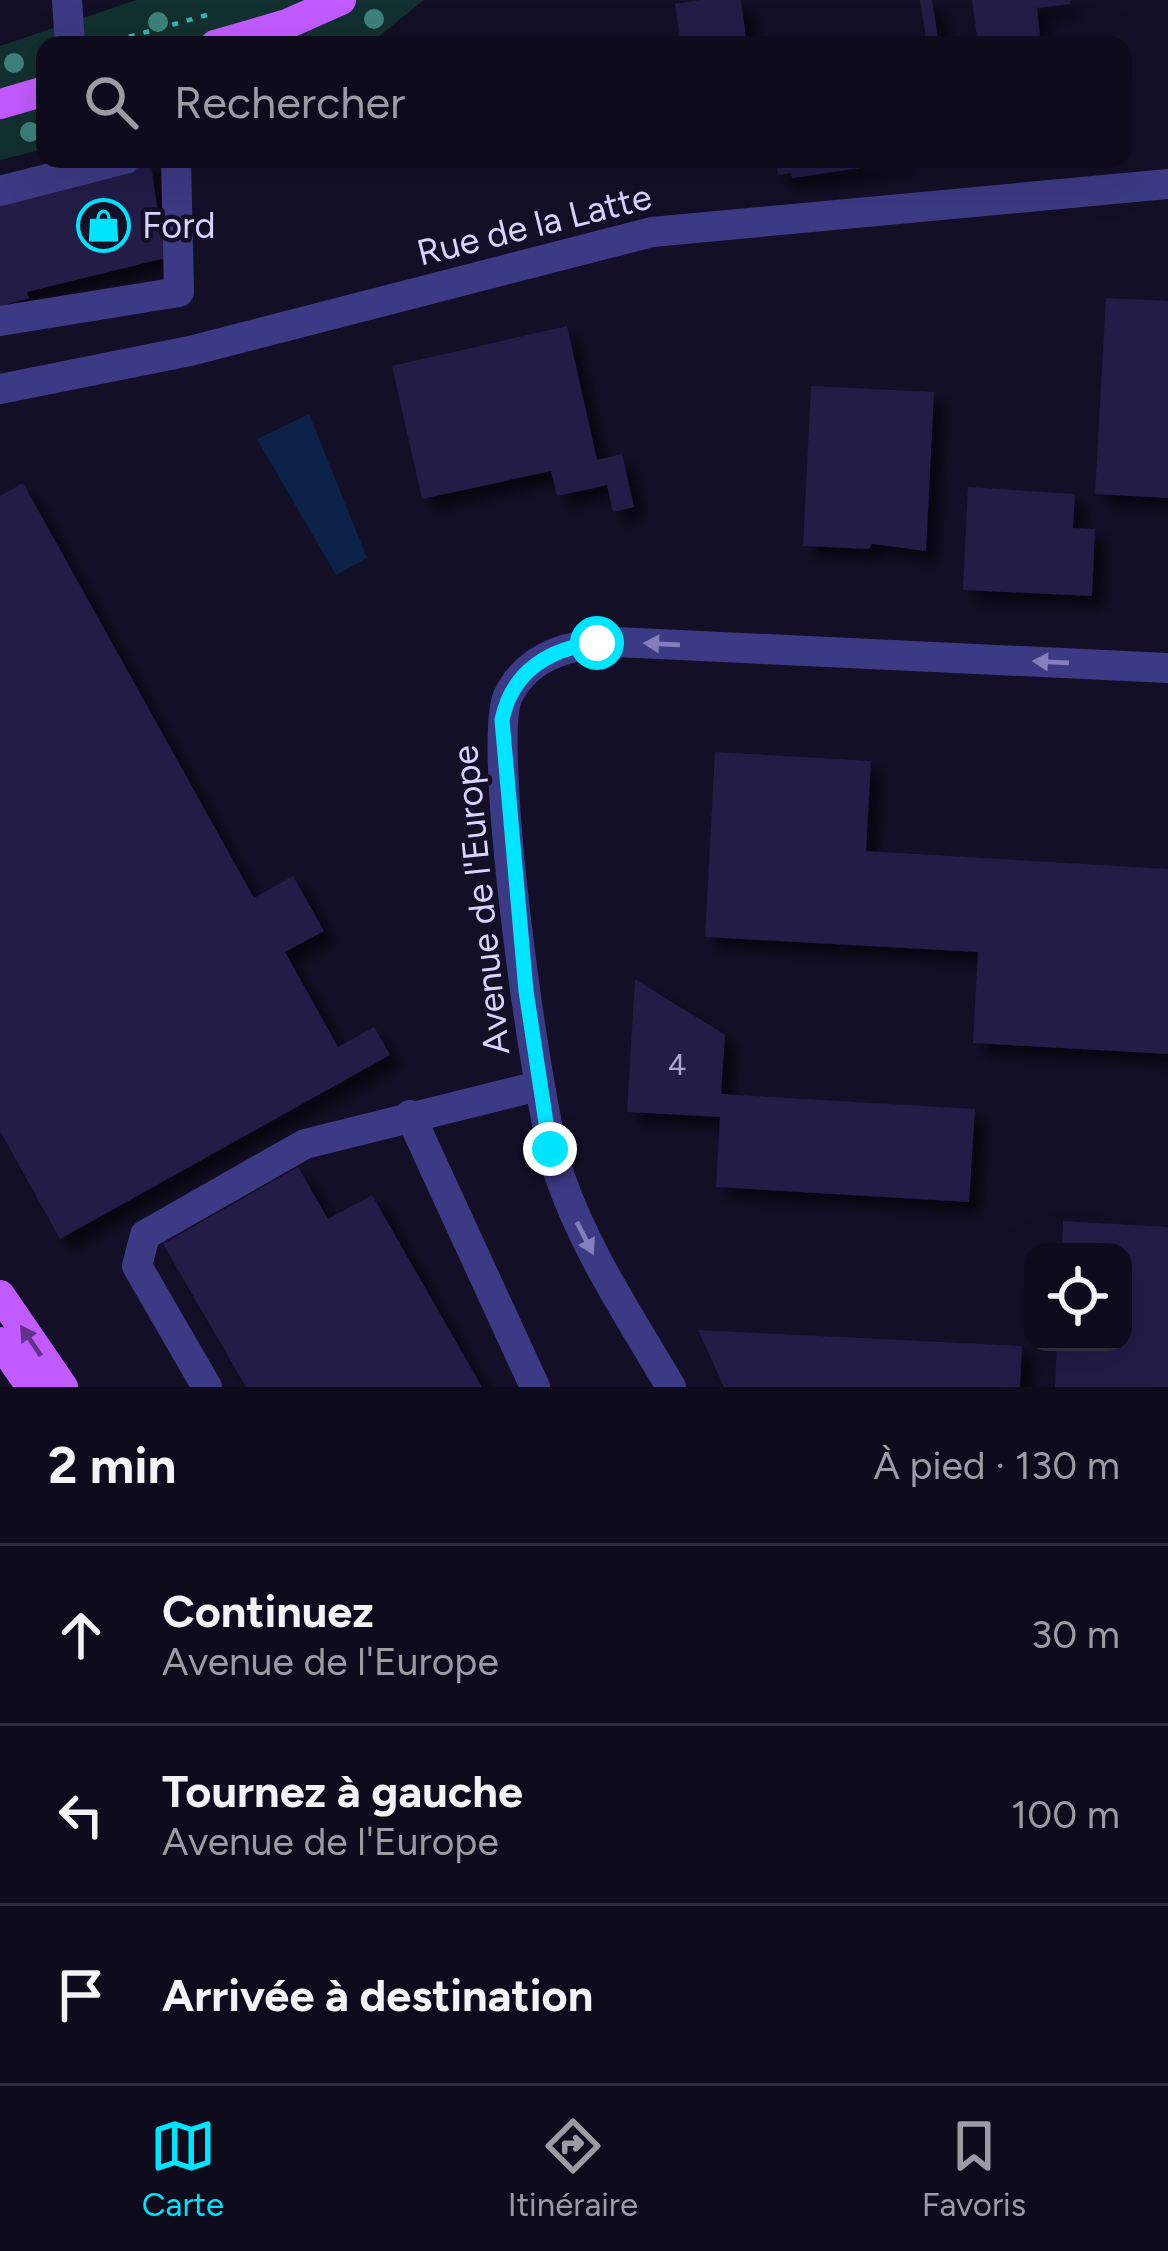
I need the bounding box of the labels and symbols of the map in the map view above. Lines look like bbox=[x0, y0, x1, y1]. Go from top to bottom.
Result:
street label: Rue de la Latte bbox=[413, 175, 656, 274]
shop icon: Ford bbox=[75, 197, 131, 253]
place label: Ford bbox=[142, 204, 215, 247]
route start bbox=[570, 616, 624, 670]
one-way arrow bbox=[642, 634, 680, 653]
one-way arrow bbox=[1031, 652, 1069, 671]
street label: Avenue de l'Europe bbox=[443, 743, 518, 1057]
house number: 4 bbox=[668, 1046, 686, 1083]
route end bbox=[523, 1122, 577, 1176]
one-way arrow bbox=[575, 1220, 595, 1255]
one-way arrow bbox=[20, 1324, 43, 1357]

